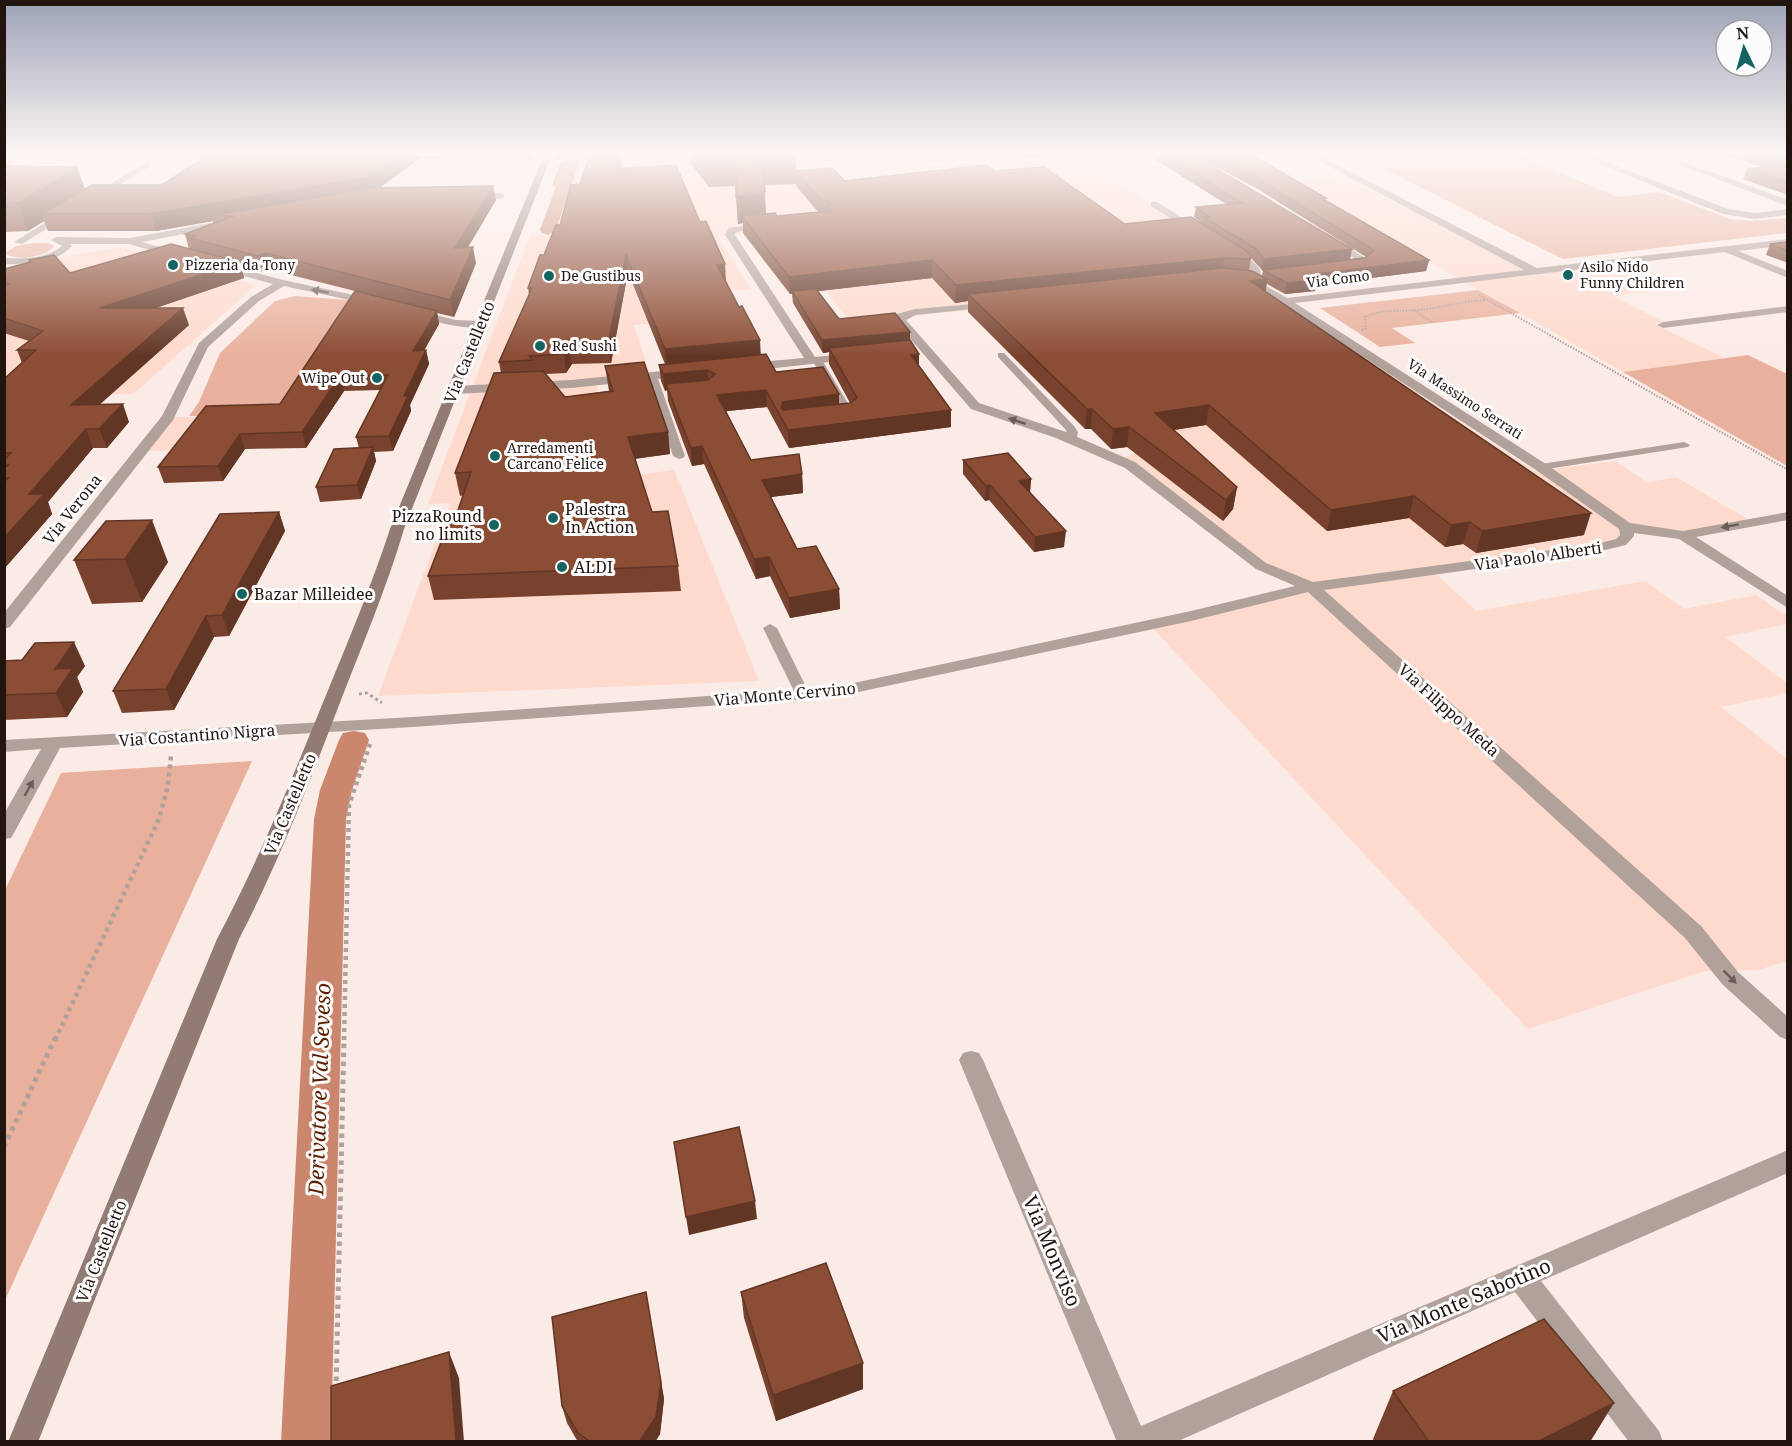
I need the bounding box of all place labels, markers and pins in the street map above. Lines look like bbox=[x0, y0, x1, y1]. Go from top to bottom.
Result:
place label: Pizzeria da Tony bbox=[185, 255, 295, 274]
place label: Asilo Nido Funny Children bbox=[1580, 257, 1685, 292]
marker: Pizzeria da Tony bbox=[166, 258, 180, 272]
place label: De Gustibus bbox=[561, 266, 641, 285]
marker: Asilo Nido Funny Children bbox=[1561, 268, 1575, 282]
marker: De Gustibus bbox=[542, 269, 556, 283]
place label: Red Sushi bbox=[552, 336, 618, 355]
marker: Red Sushi bbox=[533, 339, 547, 353]
place label: Wipe Out bbox=[302, 368, 365, 387]
marker: Wipe Out bbox=[370, 371, 384, 385]
place label: Arredamenti Carcano Felice bbox=[507, 438, 604, 473]
marker: Arredamenti Carcano Felice bbox=[488, 449, 502, 463]
place label: Palestra In Action bbox=[565, 498, 635, 538]
place label: PizzaRound no limits bbox=[392, 505, 482, 545]
marker: Palestra In Action bbox=[546, 511, 560, 525]
marker: PizzaRound no limits bbox=[487, 518, 501, 532]
place label: ALDI bbox=[574, 556, 613, 578]
marker: ALDI bbox=[555, 560, 569, 574]
place label: Bazar Milleidee bbox=[254, 583, 373, 605]
marker: Bazar Milleidee bbox=[235, 587, 249, 601]

